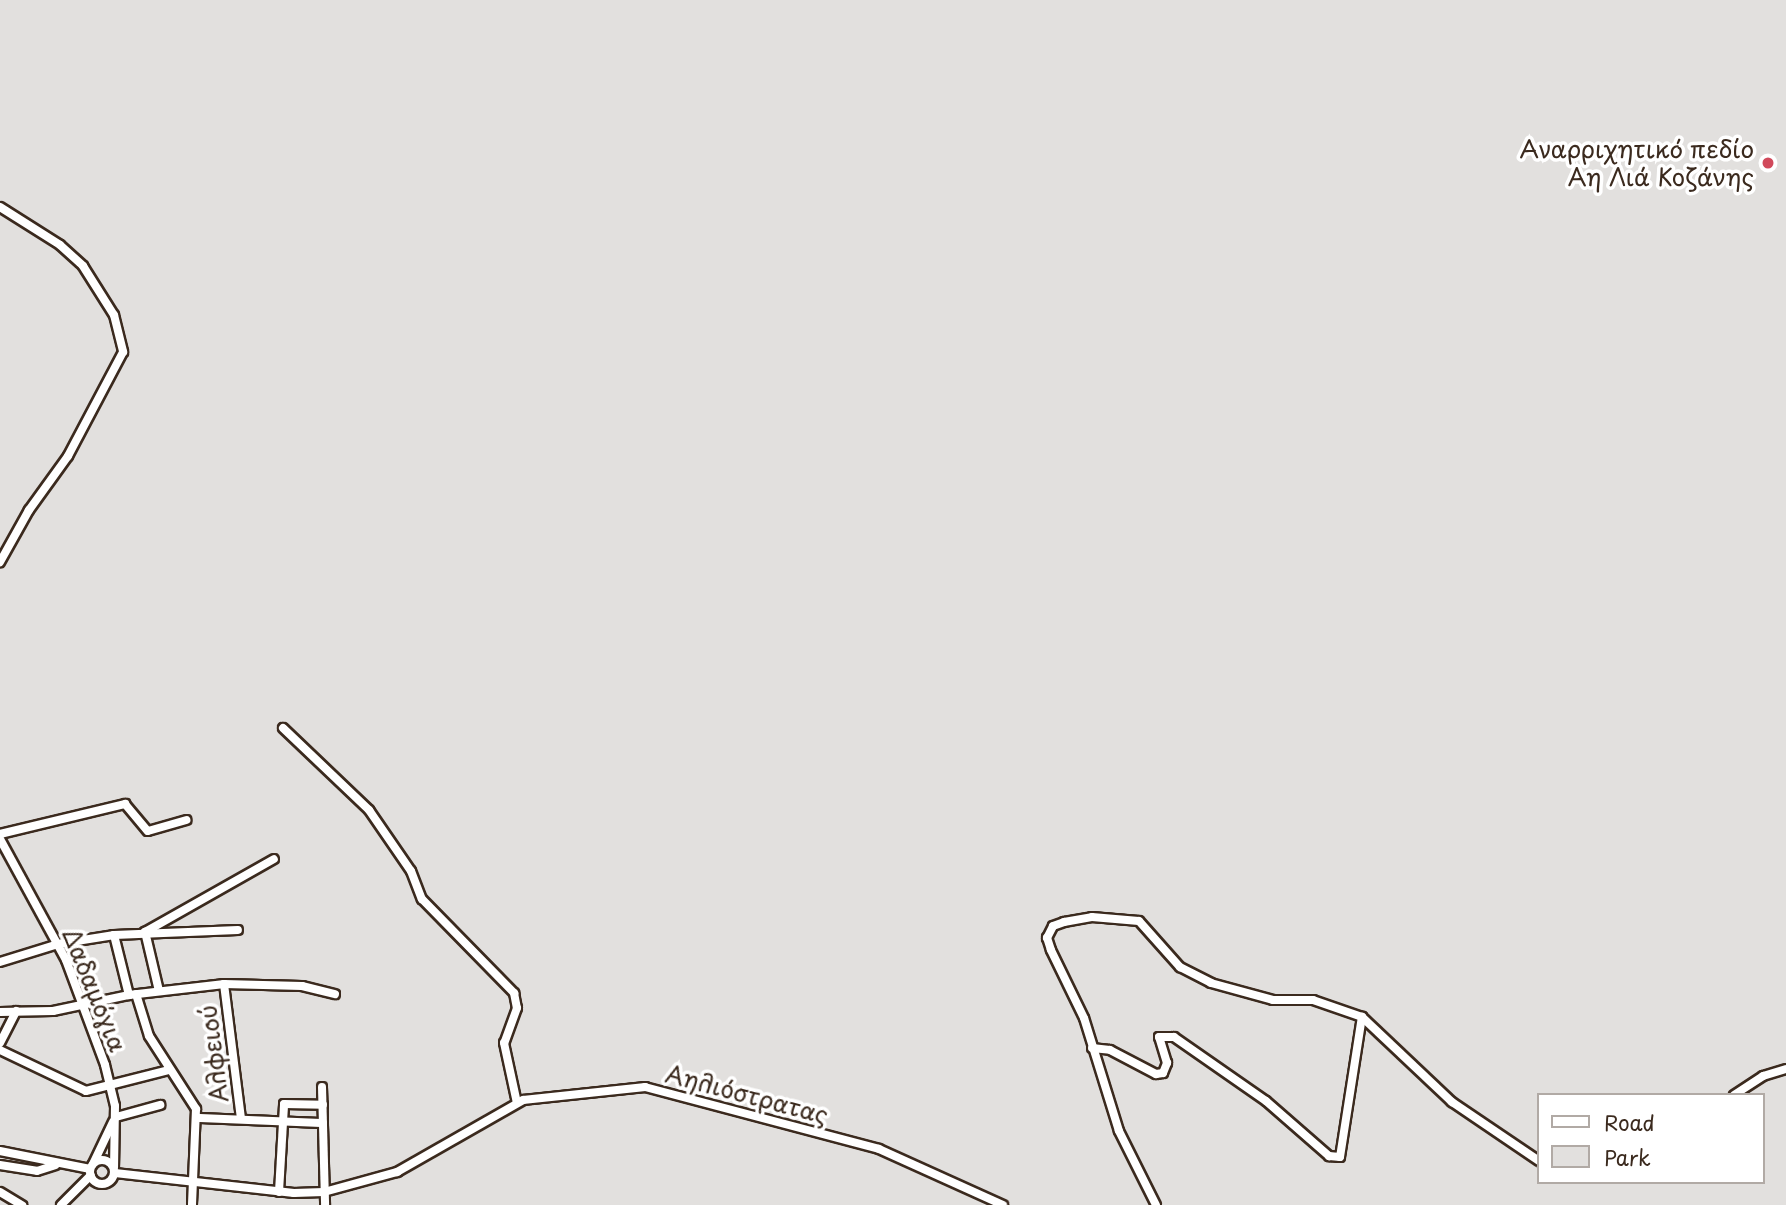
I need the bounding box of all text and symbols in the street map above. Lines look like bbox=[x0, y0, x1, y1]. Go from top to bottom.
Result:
place label: Αναρριχητικό πεδίο Αη Λιά Κοζάνης bbox=[1519, 135, 1754, 191]
marker: Αναρριχητικό πεδίο Αη Λιά Κοζάνης bbox=[1760, 155, 1776, 171]
street label: Δαδαμόγια bbox=[57, 924, 133, 1056]
street label: Αλφειού bbox=[193, 1004, 233, 1104]
street label: Αηλιόστρατας bbox=[663, 1058, 831, 1130]
legend bbox=[1538, 1093, 1765, 1184]
text: Road bbox=[1604, 1106, 1655, 1138]
text: Park bbox=[1604, 1141, 1651, 1173]

